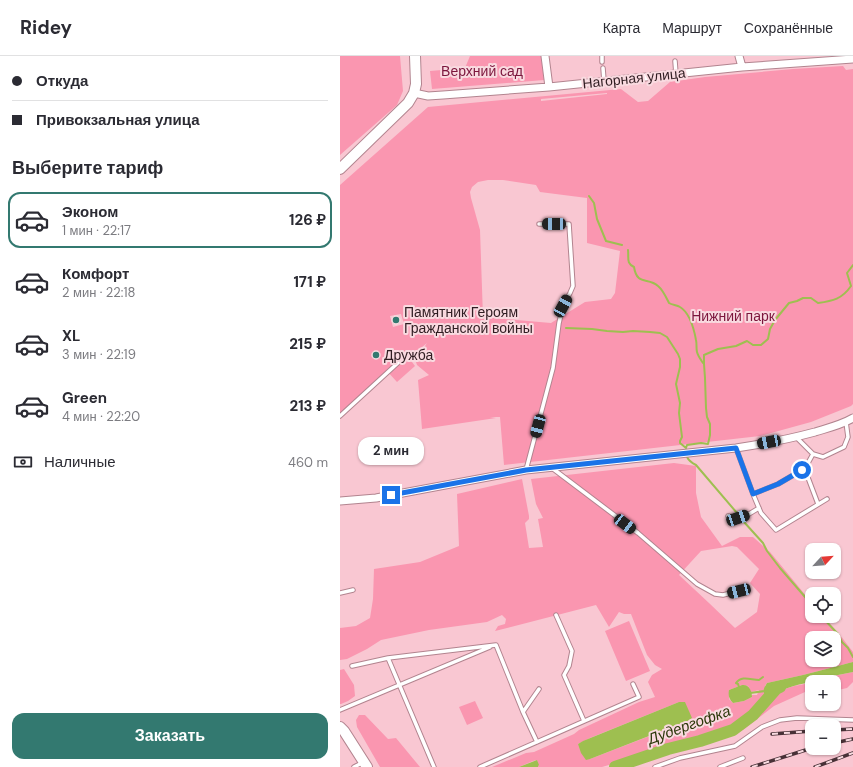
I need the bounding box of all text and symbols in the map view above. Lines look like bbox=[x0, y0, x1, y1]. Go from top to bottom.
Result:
text: Ridey bbox=[20, 15, 72, 40]
text: Карта bbox=[603, 19, 640, 37]
text: Маршрут bbox=[662, 19, 722, 37]
text: Сохранённые bbox=[744, 19, 833, 37]
park label: Верхний сад bbox=[441, 62, 523, 80]
street label: Нагорная улица bbox=[582, 64, 687, 92]
text: Откуда bbox=[36, 71, 88, 91]
text: Привокзальная улица bbox=[36, 110, 200, 130]
text: Выберите тариф bbox=[12, 156, 163, 180]
icon: car bbox=[14, 202, 50, 238]
text: Эконом bbox=[62, 202, 118, 222]
text: 126 ₽ bbox=[289, 210, 326, 230]
car bbox=[542, 218, 566, 230]
text: 1 мин · 22:17 bbox=[62, 222, 131, 239]
icon: car bbox=[14, 264, 50, 300]
text: Комфорт bbox=[62, 264, 129, 284]
text: 171 ₽ bbox=[293, 272, 326, 292]
text: 2 мин · 22:18 bbox=[62, 284, 135, 301]
car bbox=[552, 293, 574, 319]
place label: Памятник Героям Гражданской войны bbox=[404, 303, 533, 337]
park label: Нижний парк bbox=[691, 307, 776, 325]
marker: Памятник Героям Гражданской войны bbox=[391, 315, 401, 325]
icon: car bbox=[14, 326, 50, 362]
text: XL bbox=[62, 326, 80, 346]
text: 215 ₽ bbox=[289, 334, 326, 354]
text: 3 мин · 22:19 bbox=[62, 346, 136, 363]
place label: Дружба bbox=[384, 346, 433, 364]
marker: Дружба bbox=[371, 350, 381, 360]
icon: car bbox=[14, 388, 50, 424]
text: Green bbox=[62, 388, 107, 408]
text: 213 ₽ bbox=[290, 396, 326, 416]
text: 4 мин · 22:20 bbox=[62, 408, 140, 425]
car bbox=[529, 413, 547, 439]
car bbox=[756, 434, 782, 450]
callout: 2 мин bbox=[358, 437, 424, 465]
text: 2 мин bbox=[373, 442, 409, 459]
icon: cash bbox=[12, 451, 34, 473]
text: Наличные bbox=[44, 452, 116, 472]
text: 460 m bbox=[288, 454, 328, 471]
route start bbox=[793, 461, 811, 479]
route end bbox=[382, 486, 400, 504]
car bbox=[725, 508, 751, 528]
car bbox=[612, 512, 638, 536]
north arrow bbox=[805, 543, 841, 579]
map controls bbox=[805, 543, 841, 755]
car bbox=[726, 582, 752, 600]
button: locate bbox=[805, 587, 841, 623]
button: layers bbox=[805, 631, 841, 667]
button: + bbox=[805, 675, 841, 711]
water label: Дудергофка bbox=[643, 701, 733, 750]
button: Заказать bbox=[12, 713, 328, 759]
button: − bbox=[805, 719, 841, 755]

